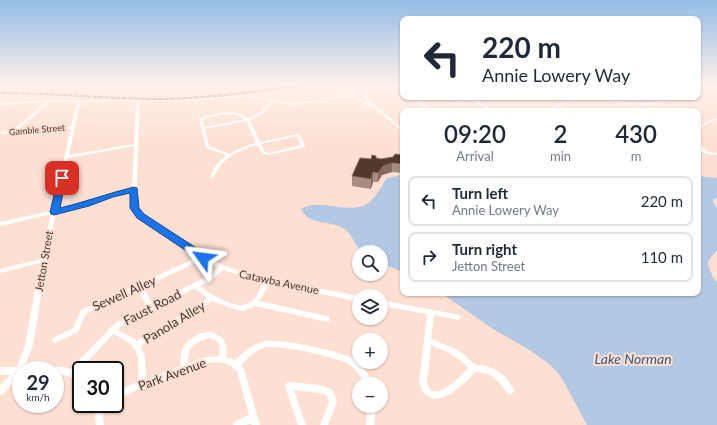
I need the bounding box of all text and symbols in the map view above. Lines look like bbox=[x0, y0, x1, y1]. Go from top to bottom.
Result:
text: 220 m bbox=[482, 30, 561, 64]
icon: left bbox=[416, 32, 468, 84]
text: Annie Lowery Way bbox=[482, 64, 630, 86]
text: 09:20 bbox=[444, 119, 506, 148]
text: 2 bbox=[554, 119, 567, 148]
text: 430 bbox=[615, 119, 657, 148]
street label: Gamble Street bbox=[8, 122, 66, 137]
text: Arrival bbox=[456, 148, 494, 164]
text: min bbox=[550, 148, 571, 164]
text: m bbox=[631, 148, 641, 164]
pin bbox=[45, 161, 79, 195]
icon: arrive bbox=[51, 167, 73, 189]
text: Turn left bbox=[452, 184, 508, 202]
icon: left bbox=[418, 190, 440, 212]
text: 220 m bbox=[641, 192, 683, 210]
text: Annie Lowery Way bbox=[452, 202, 559, 218]
street label: Jetton Street bbox=[32, 229, 55, 293]
position arrow bbox=[182, 237, 224, 279]
text: Turn right bbox=[452, 240, 517, 258]
map controls bbox=[352, 245, 388, 413]
button: search bbox=[352, 245, 388, 281]
icon: right bbox=[418, 246, 440, 268]
text: 110 m bbox=[641, 248, 683, 266]
text: Jetton Street bbox=[452, 258, 525, 274]
street label: Catawba Avenue bbox=[238, 267, 320, 296]
street label: Sewell Alley bbox=[90, 272, 159, 314]
street label: Faust Road bbox=[120, 286, 184, 328]
button: layers bbox=[352, 289, 388, 325]
street label: Panola Alley bbox=[140, 297, 208, 347]
button: + bbox=[352, 333, 388, 369]
water label: Lake Norman bbox=[594, 350, 672, 367]
street label: Park Avenue bbox=[136, 354, 208, 394]
speed limit sign: 30 bbox=[72, 361, 124, 413]
text: 29 bbox=[26, 370, 50, 394]
button: − bbox=[352, 377, 388, 413]
text: km/h bbox=[26, 391, 50, 403]

